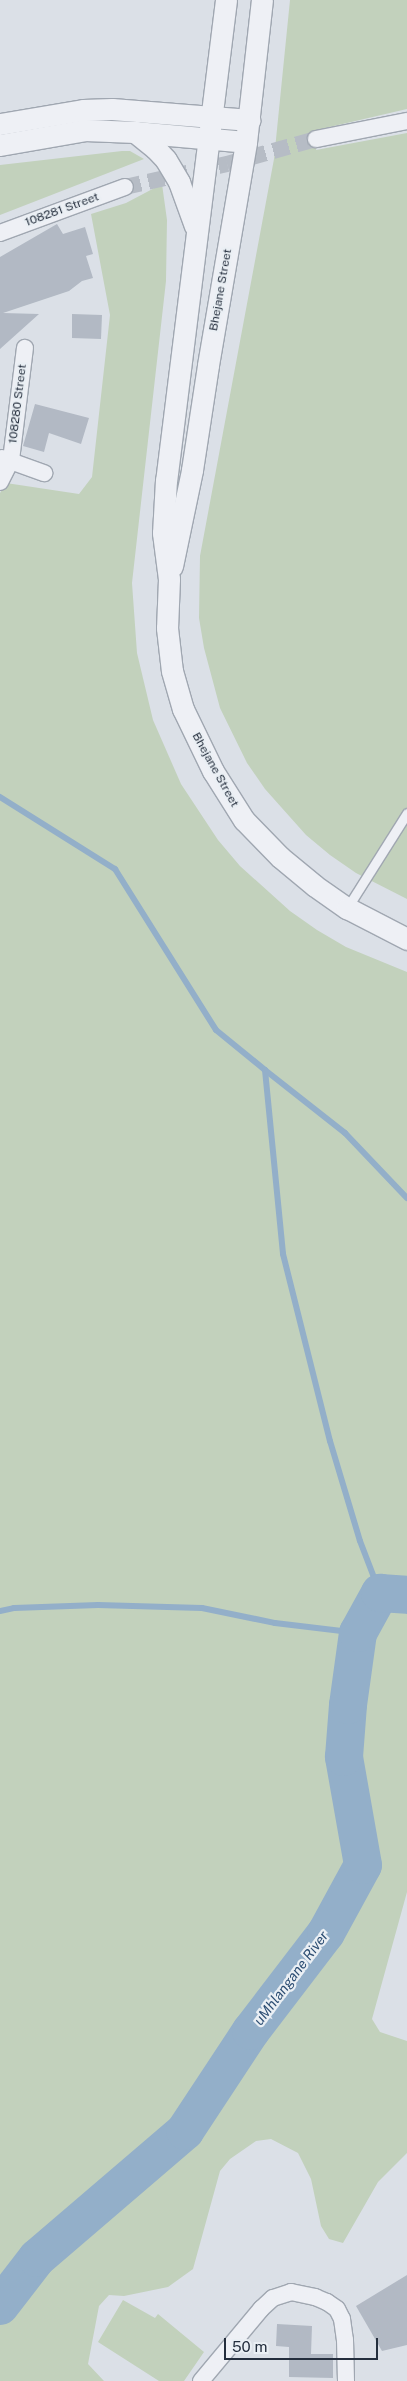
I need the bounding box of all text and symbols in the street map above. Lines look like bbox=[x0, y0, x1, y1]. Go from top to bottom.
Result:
street label: 108281 Street bbox=[23, 190, 101, 230]
street label: Bhejane Street bbox=[207, 248, 235, 332]
street label: 108280 Street bbox=[6, 363, 30, 445]
street label: Bhejane Street bbox=[189, 730, 241, 810]
water label: uMhlangane River bbox=[250, 1928, 332, 2028]
scale bar bbox=[227, 2328, 381, 2360]
text: 50 m bbox=[232, 2338, 267, 2355]

